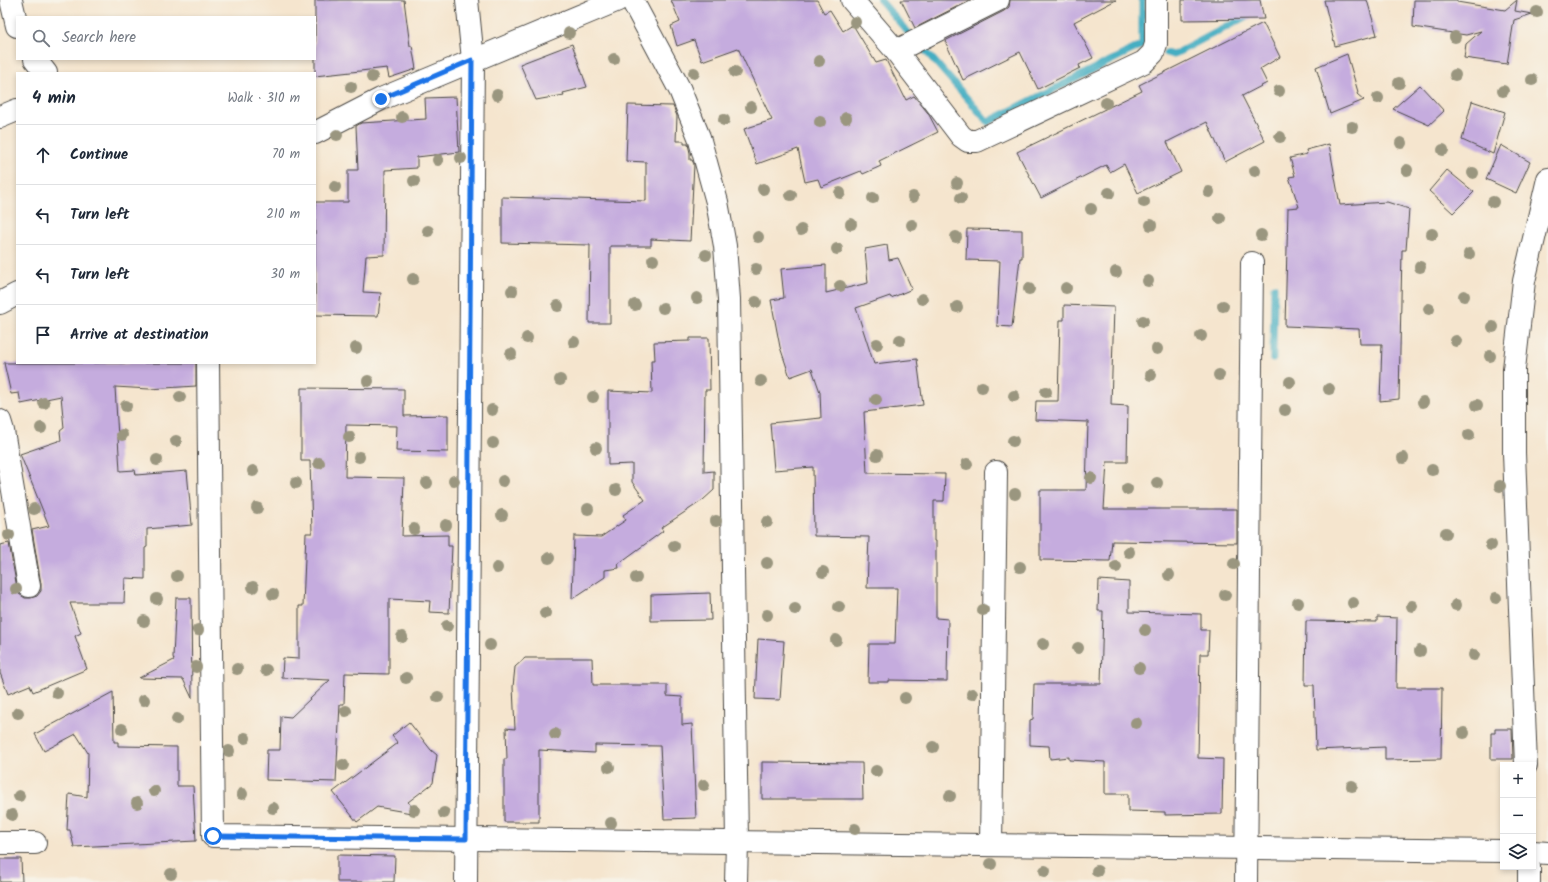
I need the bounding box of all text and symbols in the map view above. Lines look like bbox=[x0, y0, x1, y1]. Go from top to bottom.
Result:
search box bbox=[16, 16, 316, 60]
text: Search here bbox=[62, 26, 136, 50]
icon: search bbox=[30, 27, 52, 49]
text: 4 min bbox=[32, 85, 76, 112]
text: Walk · 310 m bbox=[227, 88, 300, 109]
route end bbox=[372, 90, 390, 108]
text: Continue bbox=[70, 143, 128, 167]
icon: ahead bbox=[32, 144, 54, 166]
text: 70 m bbox=[272, 144, 300, 165]
text: Turn left bbox=[70, 203, 130, 227]
icon: left bbox=[32, 204, 54, 226]
text: 210 m bbox=[266, 204, 300, 225]
text: Turn left bbox=[70, 263, 130, 287]
icon: left bbox=[32, 264, 54, 286]
text: 30 m bbox=[271, 264, 300, 285]
text: Arrive at destination bbox=[70, 323, 209, 347]
icon: arrive bbox=[32, 324, 54, 346]
map controls bbox=[1500, 762, 1536, 870]
button: + bbox=[1500, 762, 1536, 798]
button: − bbox=[1500, 798, 1536, 834]
route start bbox=[204, 827, 222, 845]
button: layers bbox=[1500, 834, 1536, 870]

